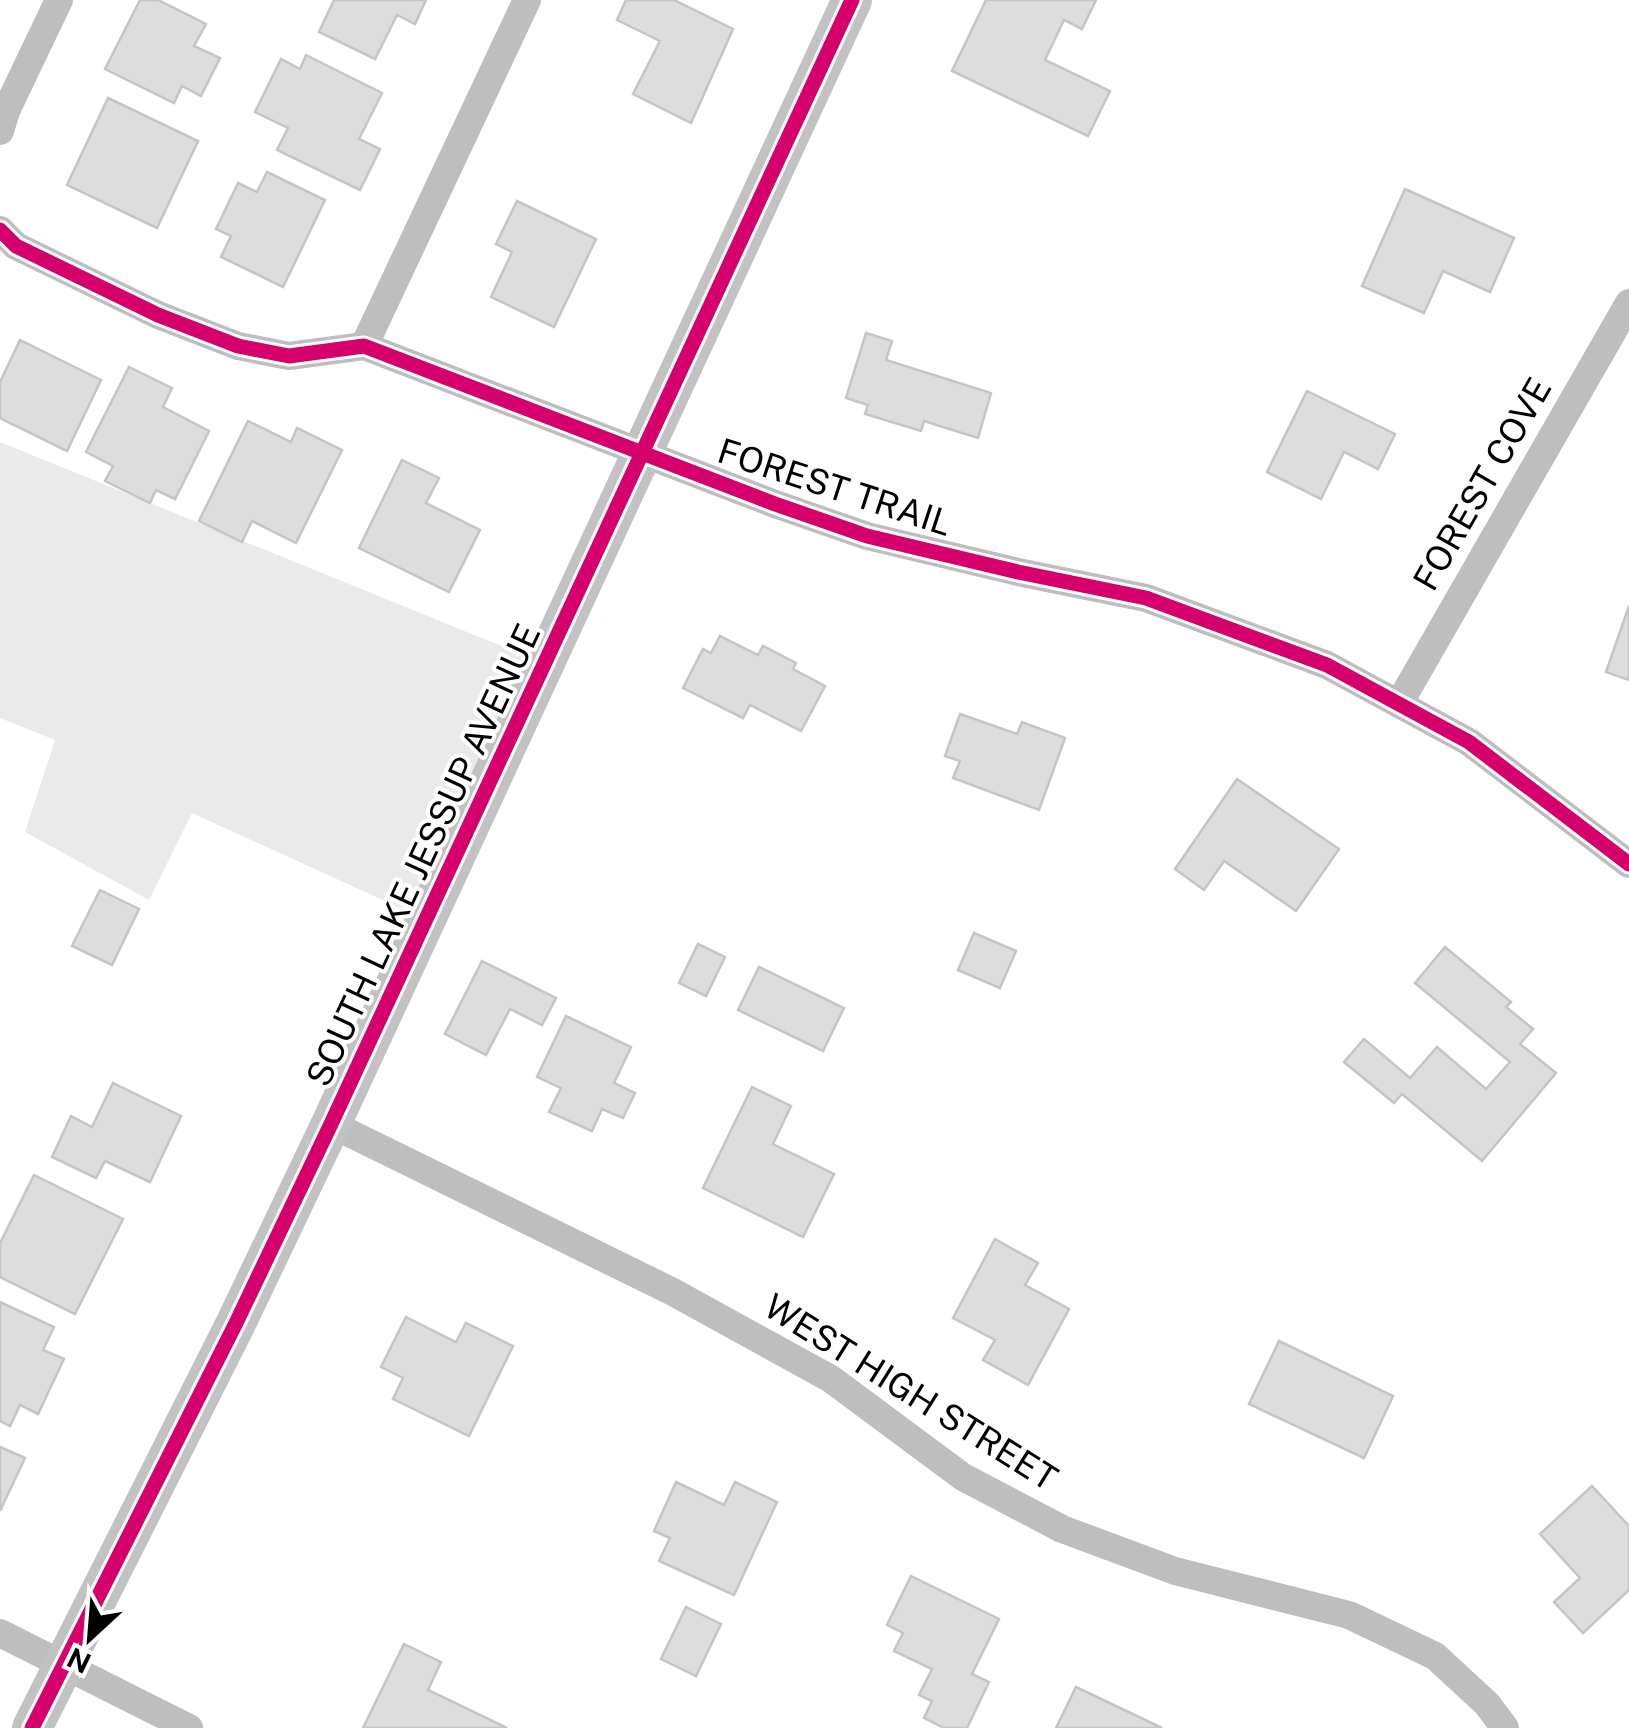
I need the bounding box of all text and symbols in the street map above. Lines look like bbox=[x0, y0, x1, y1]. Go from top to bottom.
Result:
street label: FOREST COVE bbox=[1405, 370, 1559, 598]
street label: FOREST TRAIL bbox=[713, 430, 957, 544]
street label: SOUTH LAKE JESSUP AVENUE bbox=[298, 617, 548, 1093]
street label: WEST HIGH STREET bbox=[757, 1285, 1065, 1499]
north arrow bbox=[40, 1588, 140, 1688]
text: N bbox=[62, 1641, 96, 1681]

